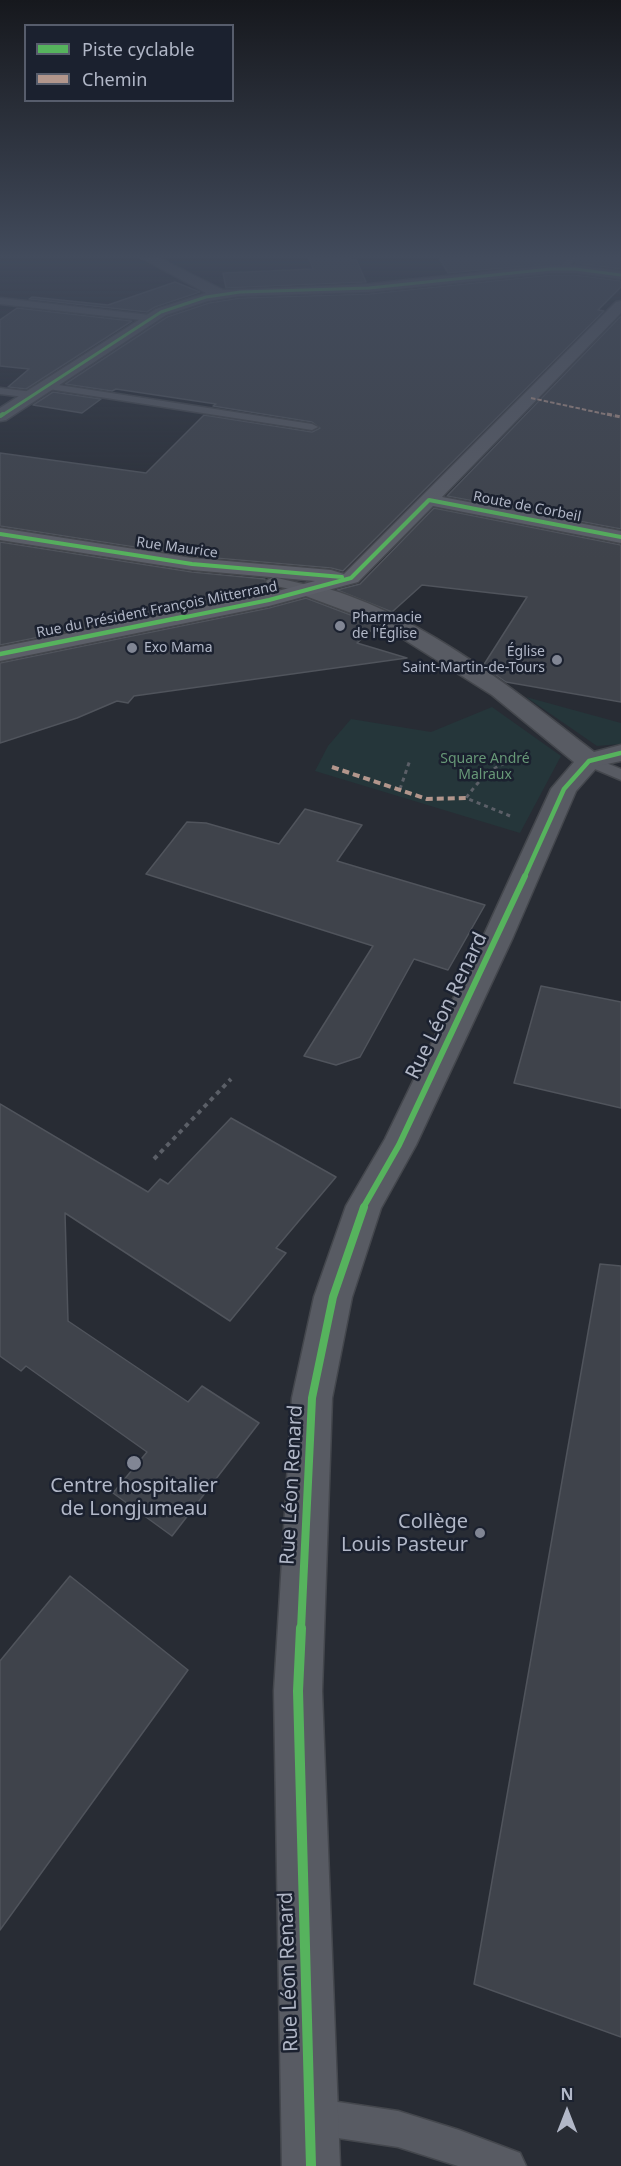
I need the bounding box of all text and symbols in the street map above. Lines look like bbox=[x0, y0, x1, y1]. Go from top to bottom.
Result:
legend bbox=[24, 24, 234, 102]
text: Piste cyclable bbox=[82, 37, 195, 61]
text: Chemin bbox=[82, 67, 147, 91]
street label: Route de Corbeil bbox=[472, 488, 582, 526]
street label: Rue Maurice bbox=[135, 534, 219, 562]
street label: Rue du Président François Mitterrand bbox=[35, 578, 279, 642]
place label: Pharmacie de l'Église bbox=[352, 610, 422, 642]
marker: Pharmacie de l'Église bbox=[333, 619, 347, 633]
place label: Exo Mama bbox=[144, 640, 213, 656]
marker: Exo Mama bbox=[125, 641, 139, 655]
place label: Église Saint-Martin-de-Tours bbox=[403, 644, 545, 676]
marker: Église Saint-Martin-de-Tours bbox=[550, 653, 564, 667]
park label: Square André Malraux bbox=[440, 751, 530, 784]
street label: Rue Léon Renard bbox=[401, 929, 493, 1083]
street label: Rue Léon Renard bbox=[276, 1404, 308, 1566]
marker: Centre hospitalier de Longjumeau bbox=[125, 1454, 143, 1472]
place label: Centre hospitalier de Longjumeau bbox=[50, 1474, 218, 1521]
place label: Collège Louis Pasteur bbox=[341, 1510, 468, 1557]
marker: Collège Louis Pasteur bbox=[473, 1526, 487, 1540]
street label: Rue Léon Renard bbox=[274, 1892, 304, 2052]
north arrow bbox=[537, 2082, 597, 2142]
text: N bbox=[560, 2083, 574, 2105]

